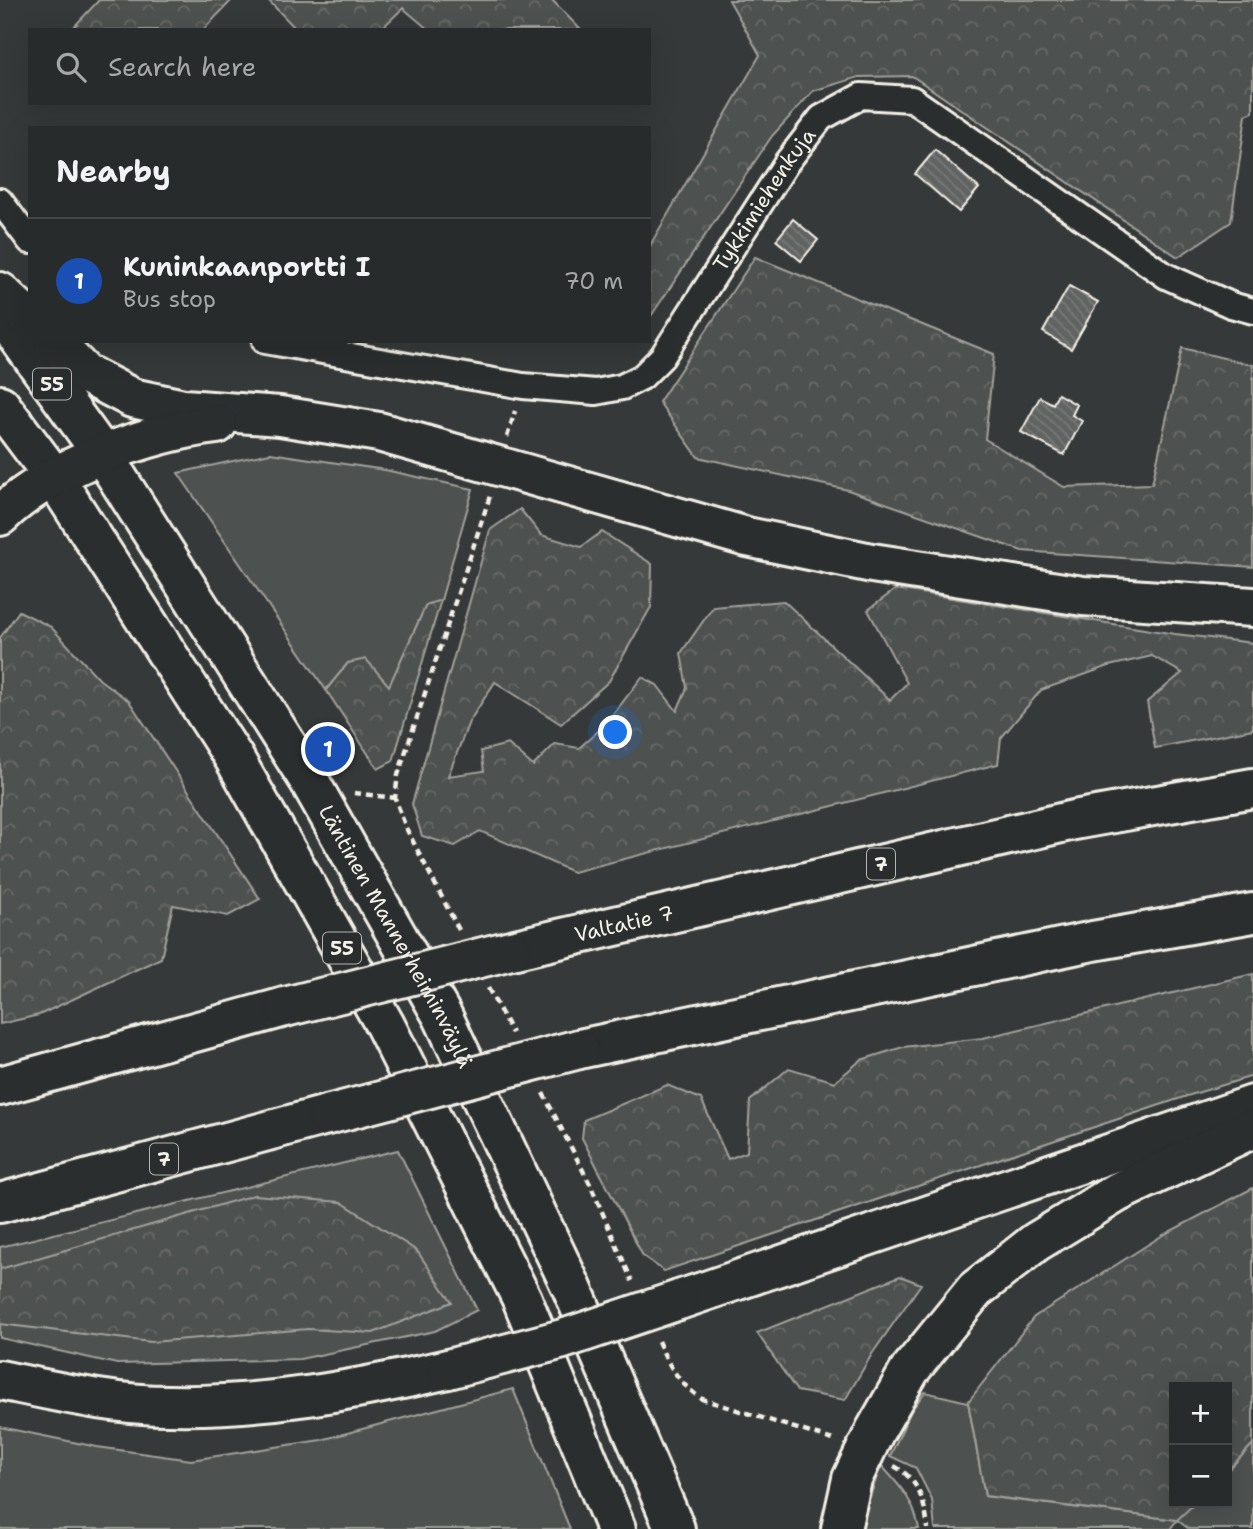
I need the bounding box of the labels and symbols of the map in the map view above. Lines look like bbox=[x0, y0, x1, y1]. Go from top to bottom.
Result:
street label: Tykkimiehenkuja bbox=[707, 122, 822, 277]
road number: 55 bbox=[33, 368, 71, 400]
your location bbox=[598, 715, 632, 749]
pin: 1 bbox=[305, 723, 351, 775]
street label: Läntinen Mannerheiminväylä bbox=[312, 800, 479, 1073]
road number: 7 bbox=[867, 848, 895, 880]
street label: Valtatie 7 bbox=[572, 899, 676, 949]
road number: 55 bbox=[323, 932, 361, 964]
road number: 7 bbox=[150, 1144, 178, 1175]

